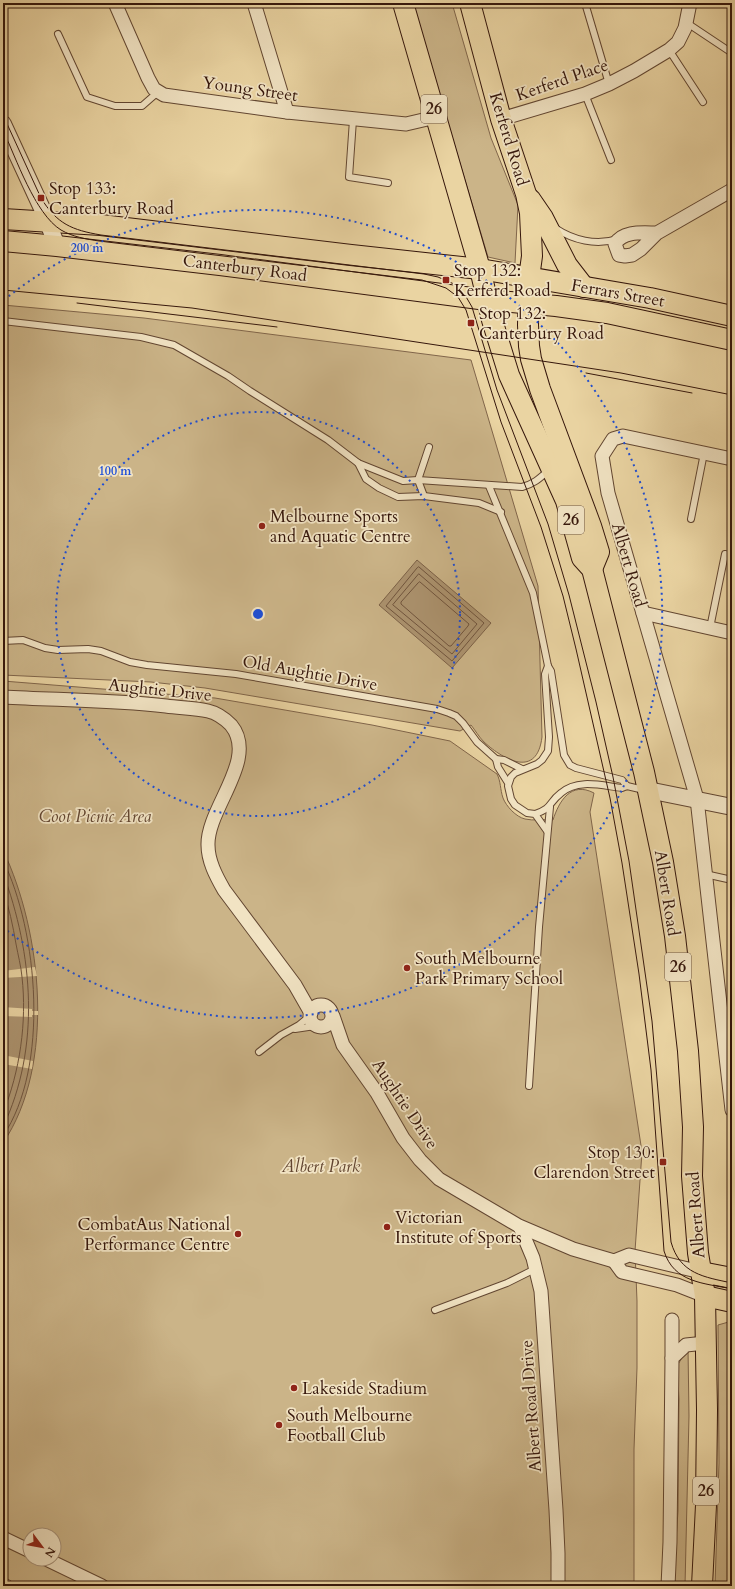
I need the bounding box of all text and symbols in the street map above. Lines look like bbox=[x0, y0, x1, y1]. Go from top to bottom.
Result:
street label: Kerferd Place bbox=[513, 53, 611, 107]
street label: Young Street bbox=[201, 71, 300, 107]
street label: Kerferd Road bbox=[484, 89, 534, 189]
road number: 26 bbox=[421, 95, 447, 123]
place label: Stop 133: Canterbury Road bbox=[49, 177, 174, 220]
marker: Stop 133: Canterbury Road bbox=[36, 193, 46, 203]
text: 200 m bbox=[71, 240, 104, 256]
street label: Canterbury Road bbox=[182, 249, 308, 287]
place label: Stop 132: Kerferd Road bbox=[454, 259, 551, 302]
street label: Ferrars Street bbox=[569, 273, 667, 313]
marker: Stop 132: Kerferd Road bbox=[441, 275, 451, 285]
place label: Stop 132: Canterbury Road bbox=[479, 302, 604, 345]
marker: Stop 132: Canterbury Road bbox=[466, 318, 476, 328]
text: 100 m bbox=[99, 463, 132, 479]
place label: Melbourne Sports and Aquatic Centre bbox=[270, 505, 411, 548]
road number: 26 bbox=[558, 506, 584, 534]
street label: Albert Road bbox=[606, 520, 652, 610]
marker: Melbourne Sports and Aquatic Centre bbox=[257, 521, 267, 531]
centre of rings bbox=[251, 607, 265, 621]
street label: Old Aughtie Drive bbox=[241, 650, 379, 696]
street label: Aughtie Drive bbox=[107, 673, 213, 707]
park label: Coot Picnic Area bbox=[39, 805, 152, 828]
street label: Albert Road bbox=[649, 848, 685, 938]
place label: South Melbourne Park Primary School bbox=[415, 947, 564, 990]
road number: 26 bbox=[665, 953, 691, 981]
marker: South Melbourne Park Primary School bbox=[402, 963, 412, 973]
street label: Aughtie Drive bbox=[366, 1055, 444, 1153]
place label: Stop 130: Clarendon Street bbox=[533, 1141, 656, 1184]
park label: Albert Park bbox=[281, 1155, 361, 1178]
marker: Stop 130: Clarendon Street bbox=[658, 1157, 668, 1167]
street label: Albert Road bbox=[682, 1171, 710, 1259]
place label: Victorian Institute of Sports bbox=[395, 1206, 522, 1249]
place label: CombatAus National Performance Centre bbox=[77, 1213, 231, 1256]
marker: Victorian Institute of Sports bbox=[382, 1222, 392, 1232]
marker: CombatAus National Performance Centre bbox=[233, 1229, 243, 1239]
street label: Albert Road Drive bbox=[515, 1339, 547, 1473]
place label: Lakeside Stadium bbox=[302, 1377, 428, 1400]
marker: Lakeside Stadium bbox=[289, 1383, 299, 1393]
place label: South Melbourne Football Club bbox=[287, 1404, 413, 1447]
marker: South Melbourne Football Club bbox=[274, 1420, 284, 1430]
road number: 26 bbox=[693, 1477, 719, 1505]
north arrow bbox=[22, 1527, 62, 1567]
text: N bbox=[41, 1544, 59, 1560]

